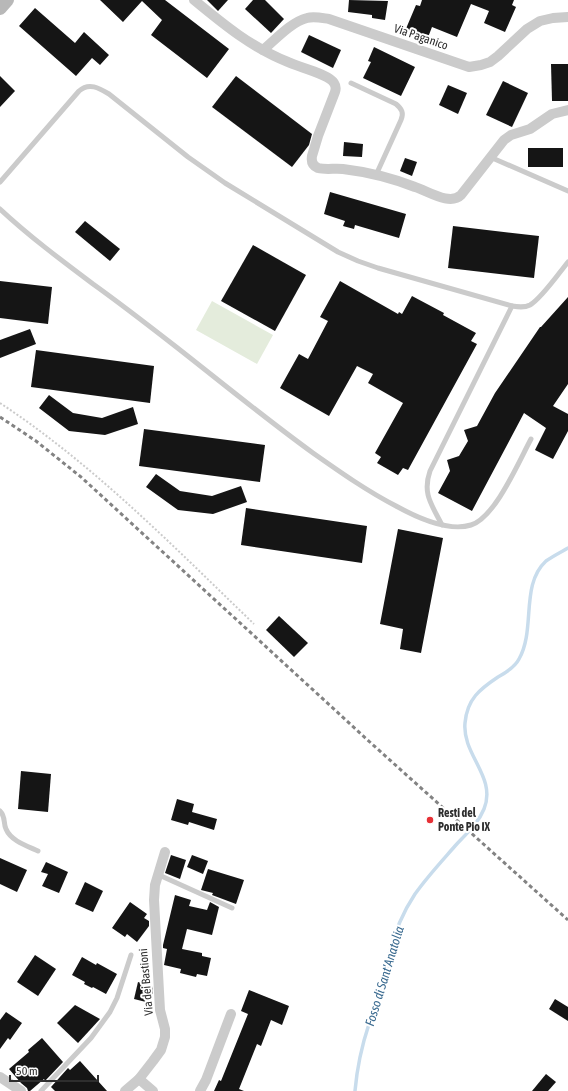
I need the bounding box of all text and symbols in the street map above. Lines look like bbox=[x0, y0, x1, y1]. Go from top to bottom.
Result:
street label: Via Paganico bbox=[392, 21, 450, 53]
place label: Resti del Ponte Pio IX bbox=[438, 806, 491, 834]
marker: Resti del Ponte Pio IX bbox=[425, 815, 435, 825]
water label: Fosso di Sant'Anatolia bbox=[362, 924, 407, 1028]
street label: Via dei Bastioni bbox=[136, 948, 156, 1016]
scale bar bbox=[10, 1057, 98, 1083]
text: 50 m bbox=[16, 1064, 38, 1078]

